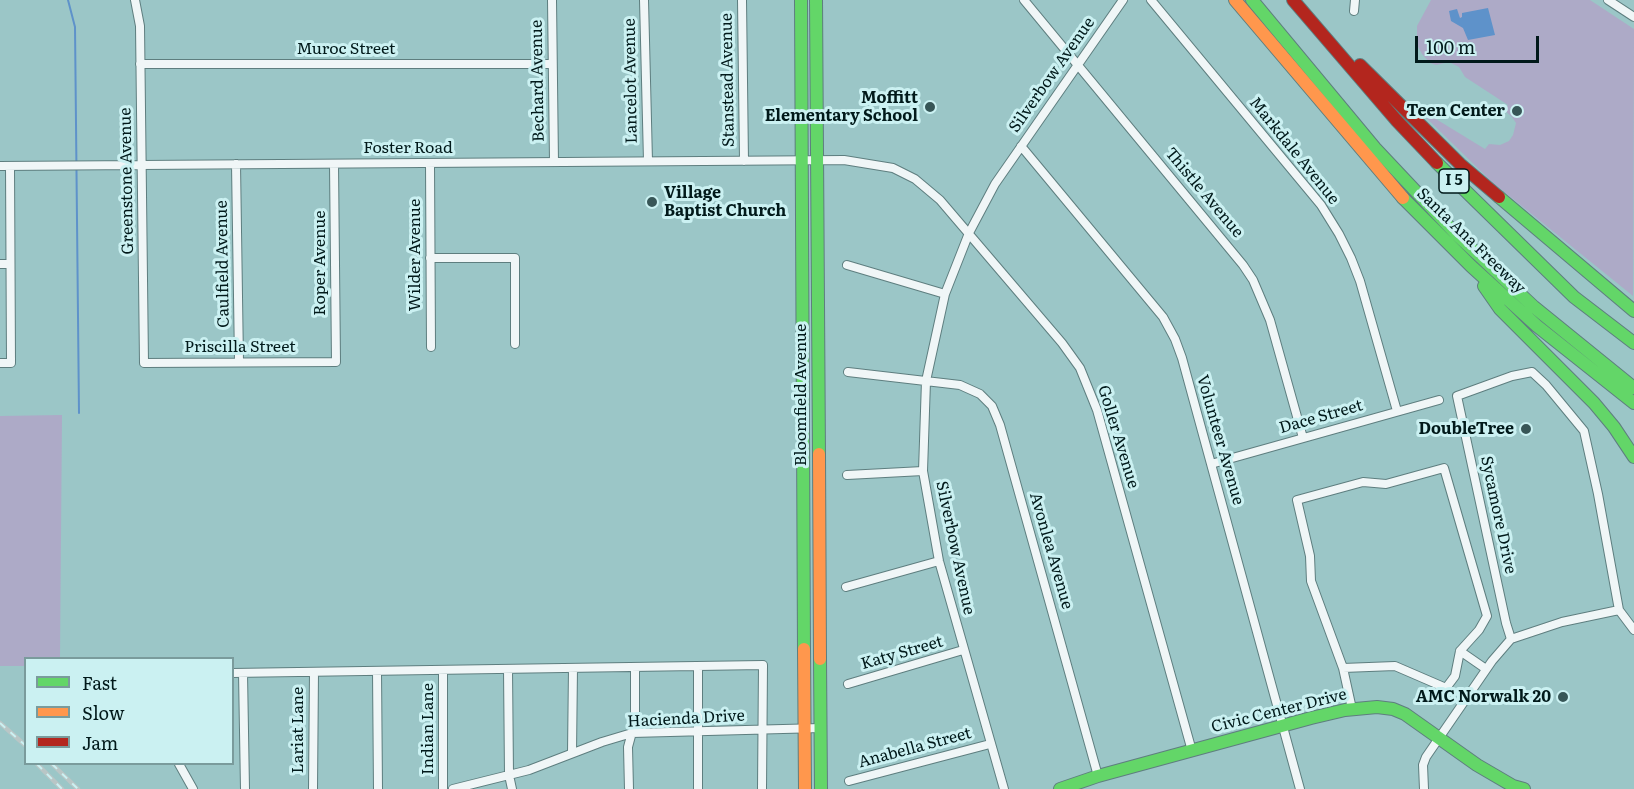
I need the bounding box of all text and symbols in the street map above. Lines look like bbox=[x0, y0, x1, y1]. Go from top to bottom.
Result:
street label: Stanstead Avenue bbox=[717, 13, 739, 147]
street label: Silverbow Avenue bbox=[1005, 14, 1099, 136]
street label: Lancelot Avenue bbox=[620, 18, 642, 144]
street label: Bechard Avenue bbox=[527, 20, 549, 142]
scale bar bbox=[1418, 24, 1542, 62]
text: 100 m bbox=[1426, 33, 1475, 60]
street label: Muroc Street bbox=[296, 39, 396, 59]
place label: Moffitt Elementary School bbox=[765, 88, 918, 126]
street label: Markdale Avenue bbox=[1245, 94, 1343, 208]
marker: Moffitt Elementary School bbox=[923, 100, 937, 114]
place label: Teen Center bbox=[1407, 101, 1505, 121]
marker: Teen Center bbox=[1510, 104, 1524, 118]
street label: Greenstone Avenue bbox=[116, 107, 138, 255]
street label: Foster Road bbox=[363, 138, 453, 158]
street label: Thistle Avenue bbox=[1161, 144, 1247, 242]
road number: I 5 bbox=[1439, 169, 1469, 193]
place label: Village Baptist Church bbox=[664, 183, 786, 221]
street label: Santa Ana Freeway bbox=[1413, 184, 1529, 298]
marker: Village Baptist Church bbox=[645, 195, 659, 209]
street label: Wilder Avenue bbox=[405, 199, 425, 311]
street label: Caulfield Avenue bbox=[212, 200, 234, 328]
street label: Roper Avenue bbox=[310, 210, 330, 316]
street label: Bloomfield Avenue bbox=[791, 324, 811, 466]
street label: Priscilla Street bbox=[184, 337, 296, 357]
street label: Volunteer Avenue bbox=[1192, 373, 1248, 507]
street label: Goller Avenue bbox=[1093, 383, 1143, 491]
street label: Dace Street bbox=[1277, 396, 1365, 438]
place label: DoubleTree bbox=[1419, 419, 1514, 439]
marker: DoubleTree bbox=[1519, 422, 1533, 436]
street label: Sycamore Drive bbox=[1476, 454, 1520, 576]
street label: Silverbow Avenue bbox=[931, 479, 979, 617]
street label: Avonlea Avenue bbox=[1025, 490, 1077, 612]
street label: Katy Street bbox=[859, 632, 945, 674]
legend bbox=[24, 657, 234, 765]
text: Fast bbox=[82, 669, 117, 696]
street label: Indian Lane bbox=[418, 683, 438, 775]
street label: Civic Center Drive bbox=[1209, 685, 1349, 737]
street label: Lariat Lane bbox=[288, 687, 308, 773]
place label: AMC Norwalk 20 bbox=[1416, 687, 1551, 707]
marker: AMC Norwalk 20 bbox=[1556, 690, 1570, 704]
text: Slow bbox=[82, 699, 124, 726]
street label: Hacienda Drive bbox=[627, 706, 745, 732]
street label: Anabella Street bbox=[856, 724, 974, 772]
text: Jam bbox=[82, 729, 118, 756]

